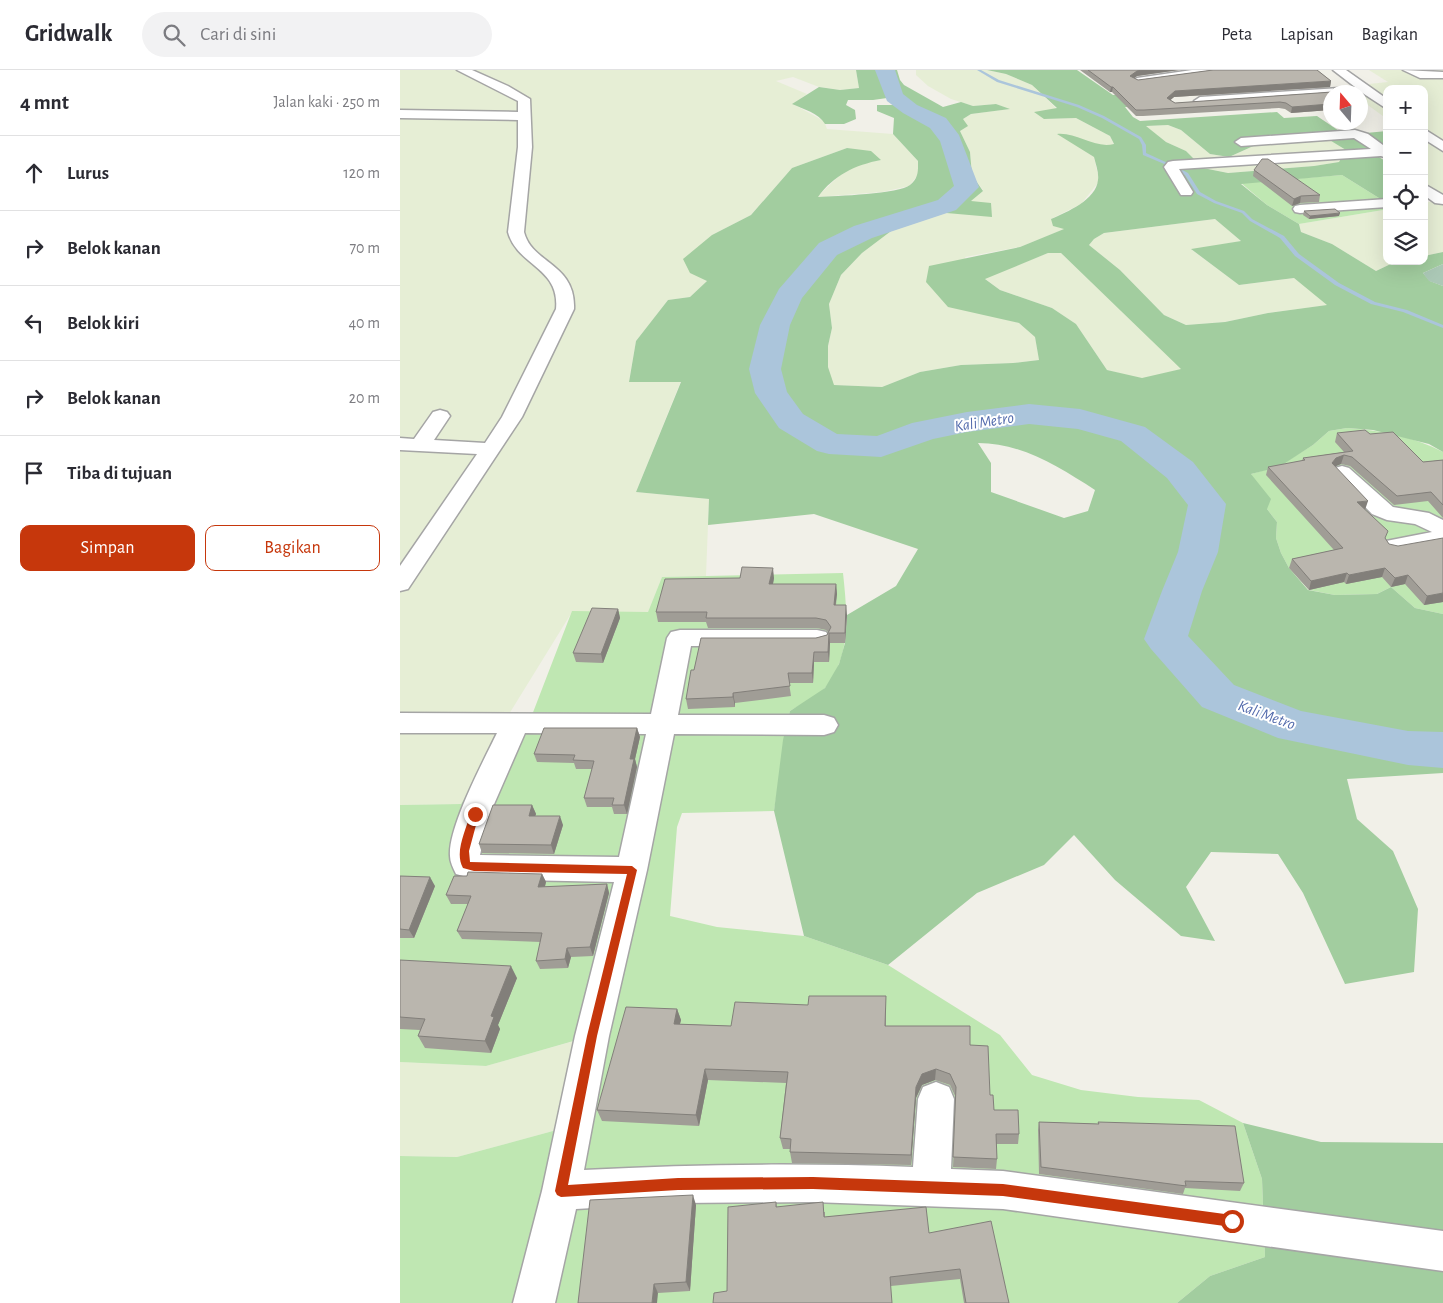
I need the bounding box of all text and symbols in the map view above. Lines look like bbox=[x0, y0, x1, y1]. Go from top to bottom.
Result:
search box bbox=[142, 12, 492, 57]
icon: search bbox=[160, 21, 188, 49]
text: Gridwalk bbox=[25, 22, 112, 46]
text: Cari di sini bbox=[200, 25, 276, 44]
text: Peta bbox=[1221, 26, 1252, 44]
text: Lapisan bbox=[1280, 26, 1334, 44]
text: Bagikan bbox=[1362, 26, 1418, 44]
north arrow bbox=[1323, 85, 1368, 130]
map controls bbox=[1383, 85, 1428, 265]
button: + bbox=[1383, 85, 1428, 130]
text: 4 mnt bbox=[20, 92, 69, 113]
text: Jalan kaki · 250 m bbox=[274, 94, 380, 110]
button: − bbox=[1383, 130, 1428, 175]
icon: ahead bbox=[20, 159, 48, 187]
text: Lurus bbox=[67, 164, 109, 183]
text: 120 m bbox=[343, 165, 380, 181]
button: locate bbox=[1383, 175, 1428, 220]
button: layers bbox=[1383, 220, 1428, 265]
icon: right bbox=[20, 234, 48, 262]
text: Belok kanan bbox=[67, 239, 161, 258]
text: 70 m bbox=[349, 240, 380, 256]
icon: left bbox=[20, 309, 48, 337]
text: Belok kiri bbox=[67, 314, 139, 333]
text: 40 m bbox=[348, 315, 380, 331]
icon: right bbox=[20, 384, 48, 412]
text: Belok kanan bbox=[67, 389, 161, 408]
text: 20 m bbox=[349, 390, 380, 406]
water label: Kali Metro bbox=[953, 409, 1015, 435]
icon: arrive bbox=[20, 459, 48, 487]
text: Tiba di tujuan bbox=[67, 464, 172, 483]
button: Simpan bbox=[20, 525, 195, 571]
button: Bagikan bbox=[205, 525, 380, 571]
water label: Kali Metro bbox=[1236, 697, 1298, 733]
route end bbox=[464, 803, 487, 826]
route start bbox=[1221, 1210, 1244, 1233]

